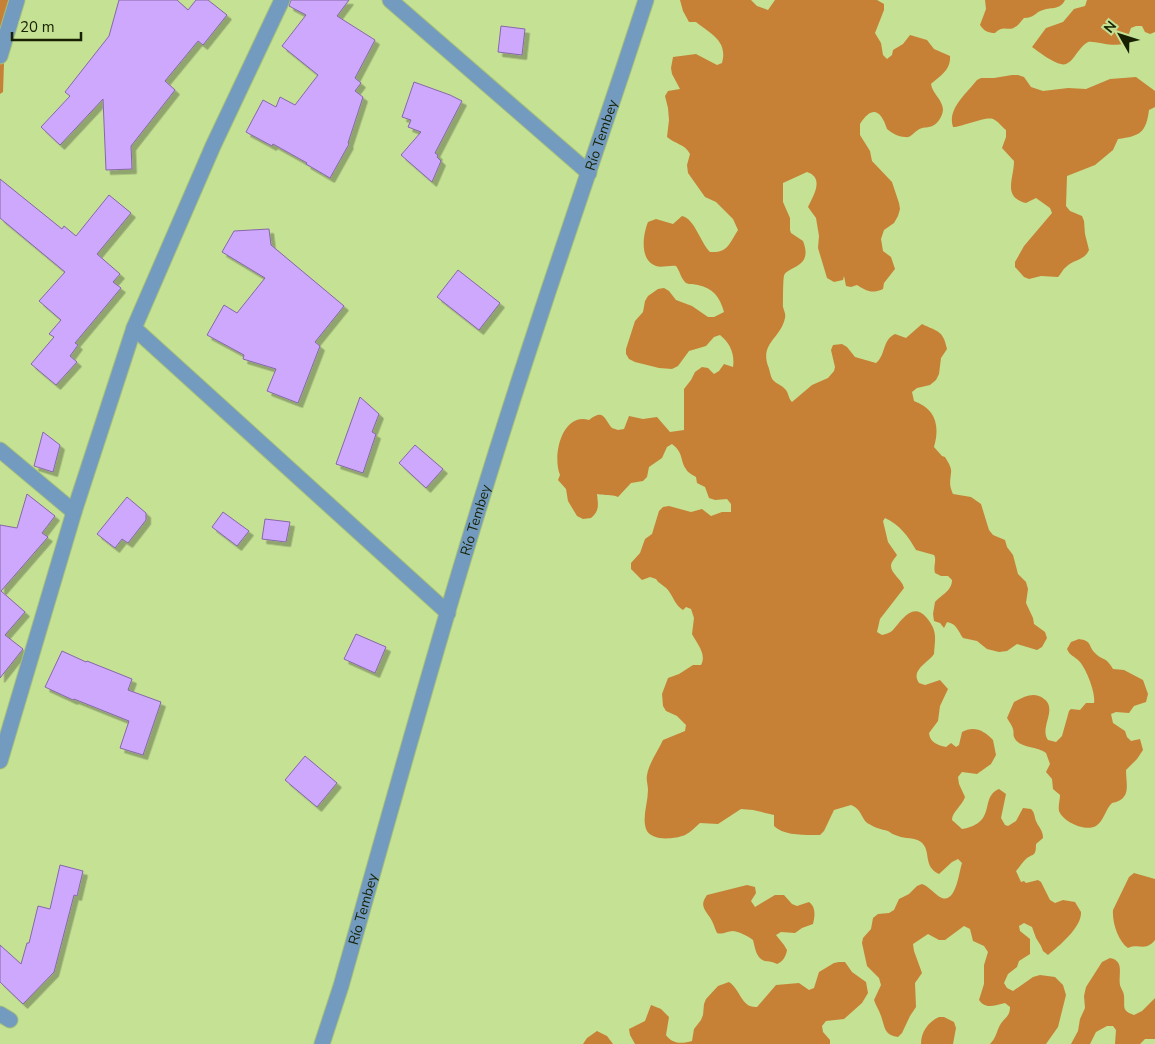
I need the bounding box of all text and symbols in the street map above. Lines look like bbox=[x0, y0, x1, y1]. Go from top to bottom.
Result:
scale bar bbox=[12, 10, 81, 42]
north arrow bbox=[1095, 10, 1145, 60]
text: 20 m bbox=[20, 17, 55, 37]
text: N bbox=[1100, 17, 1121, 37]
street label: Río Tembey bbox=[580, 96, 622, 173]
street label: Río Tembey bbox=[455, 481, 495, 558]
street label: Río Tembey bbox=[344, 870, 382, 947]

